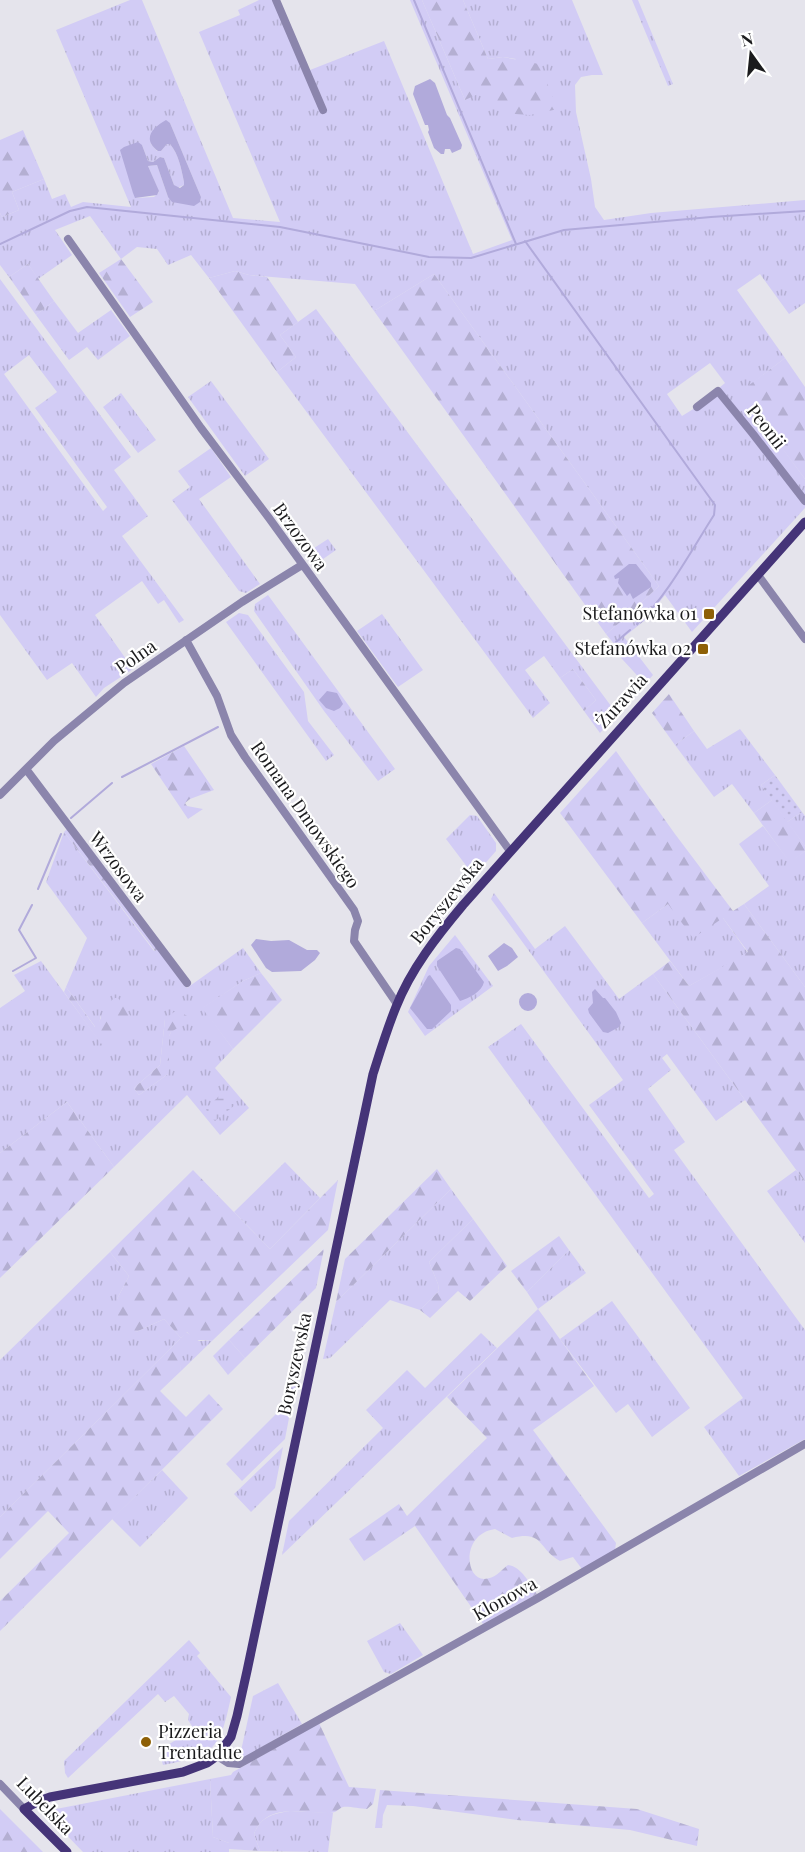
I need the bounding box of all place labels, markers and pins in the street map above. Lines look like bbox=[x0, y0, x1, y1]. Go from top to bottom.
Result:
place label: Stefanówka 01 bbox=[583, 601, 697, 625]
marker: Stefanówka 01 bbox=[702, 607, 716, 621]
place label: Stefanówka 02 bbox=[575, 636, 691, 660]
marker: Stefanówka 02 bbox=[696, 642, 710, 656]
place label: Pizzeria Trentadue bbox=[158, 1719, 242, 1764]
marker: Pizzeria Trentadue bbox=[139, 1735, 153, 1749]

